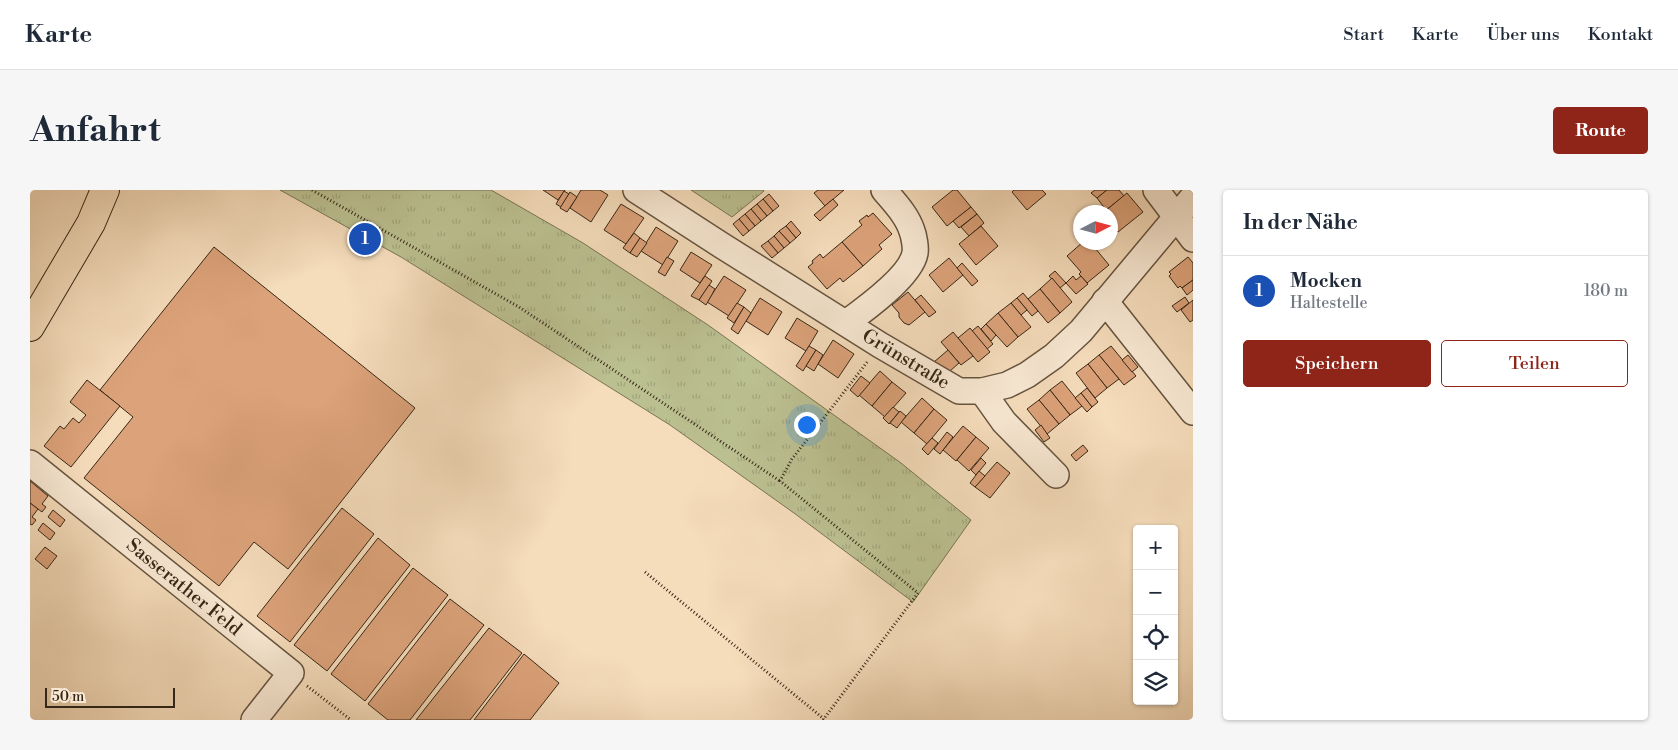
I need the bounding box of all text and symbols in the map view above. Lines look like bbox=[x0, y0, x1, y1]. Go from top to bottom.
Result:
text: Karte bbox=[25, 20, 92, 50]
text: Start bbox=[1343, 23, 1384, 46]
text: Karte bbox=[1412, 23, 1459, 46]
text: Über uns bbox=[1487, 23, 1560, 46]
text: Kontakt bbox=[1588, 23, 1653, 46]
button: Route bbox=[1553, 107, 1648, 154]
text: Anfahrt bbox=[30, 109, 161, 152]
north arrow bbox=[1073, 205, 1118, 250]
text: In der Nähe bbox=[1243, 210, 1358, 236]
pin: 1 bbox=[349, 220, 381, 258]
text: Mocken bbox=[1290, 269, 1362, 293]
text: 1 bbox=[1255, 281, 1263, 301]
text: 180 m bbox=[1584, 281, 1628, 301]
text: Haltestelle bbox=[1290, 293, 1368, 313]
street label: Grünstraße bbox=[858, 323, 954, 395]
button: Speichern bbox=[1243, 340, 1431, 387]
button: Teilen bbox=[1441, 340, 1628, 387]
your location bbox=[794, 412, 820, 438]
map controls bbox=[1133, 525, 1178, 705]
button: + bbox=[1133, 525, 1178, 570]
street label: Sasserather Feld bbox=[121, 533, 247, 641]
button: − bbox=[1133, 570, 1178, 615]
button: locate bbox=[1133, 615, 1178, 660]
button: layers bbox=[1133, 660, 1178, 705]
scale bar bbox=[45, 685, 175, 708]
text: 50 m bbox=[52, 688, 84, 706]

